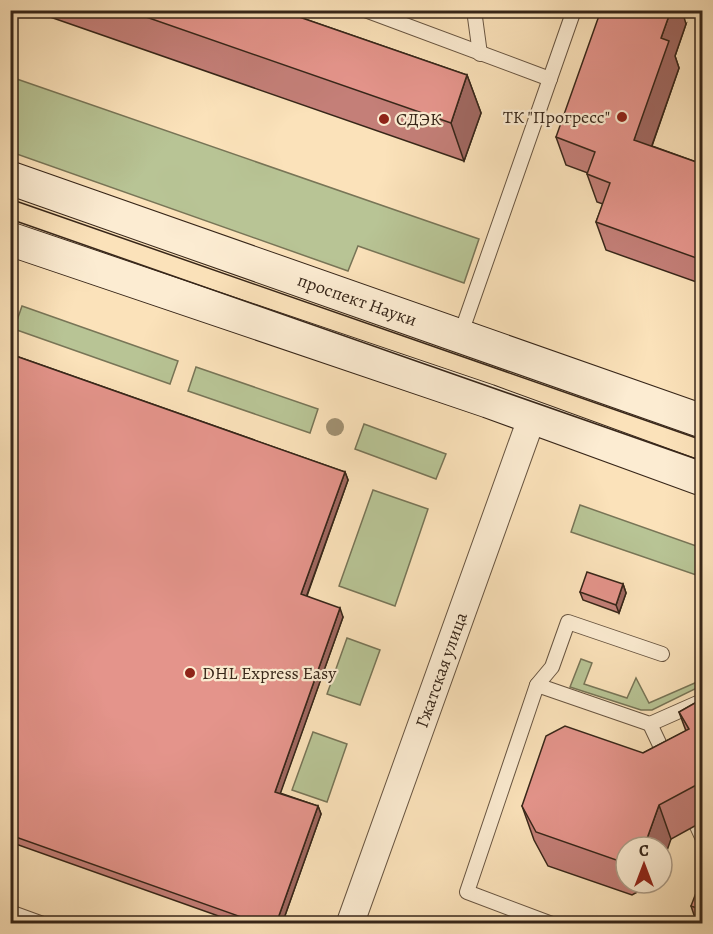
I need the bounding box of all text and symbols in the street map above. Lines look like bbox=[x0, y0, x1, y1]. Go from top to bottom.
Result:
place label: ТК "Прогресс" bbox=[503, 105, 610, 129]
place label: СДЭК bbox=[396, 107, 442, 131]
marker: ТК "Прогресс" bbox=[615, 110, 629, 124]
marker: СДЭК bbox=[377, 112, 391, 126]
street label: проспект Науки bbox=[294, 268, 420, 332]
street label: Гжатская улица bbox=[409, 608, 473, 731]
place label: DHL Express Easy bbox=[202, 661, 337, 685]
marker: DHL Express Easy bbox=[183, 666, 197, 680]
north arrow bbox=[614, 835, 674, 895]
text: С bbox=[639, 840, 649, 862]

